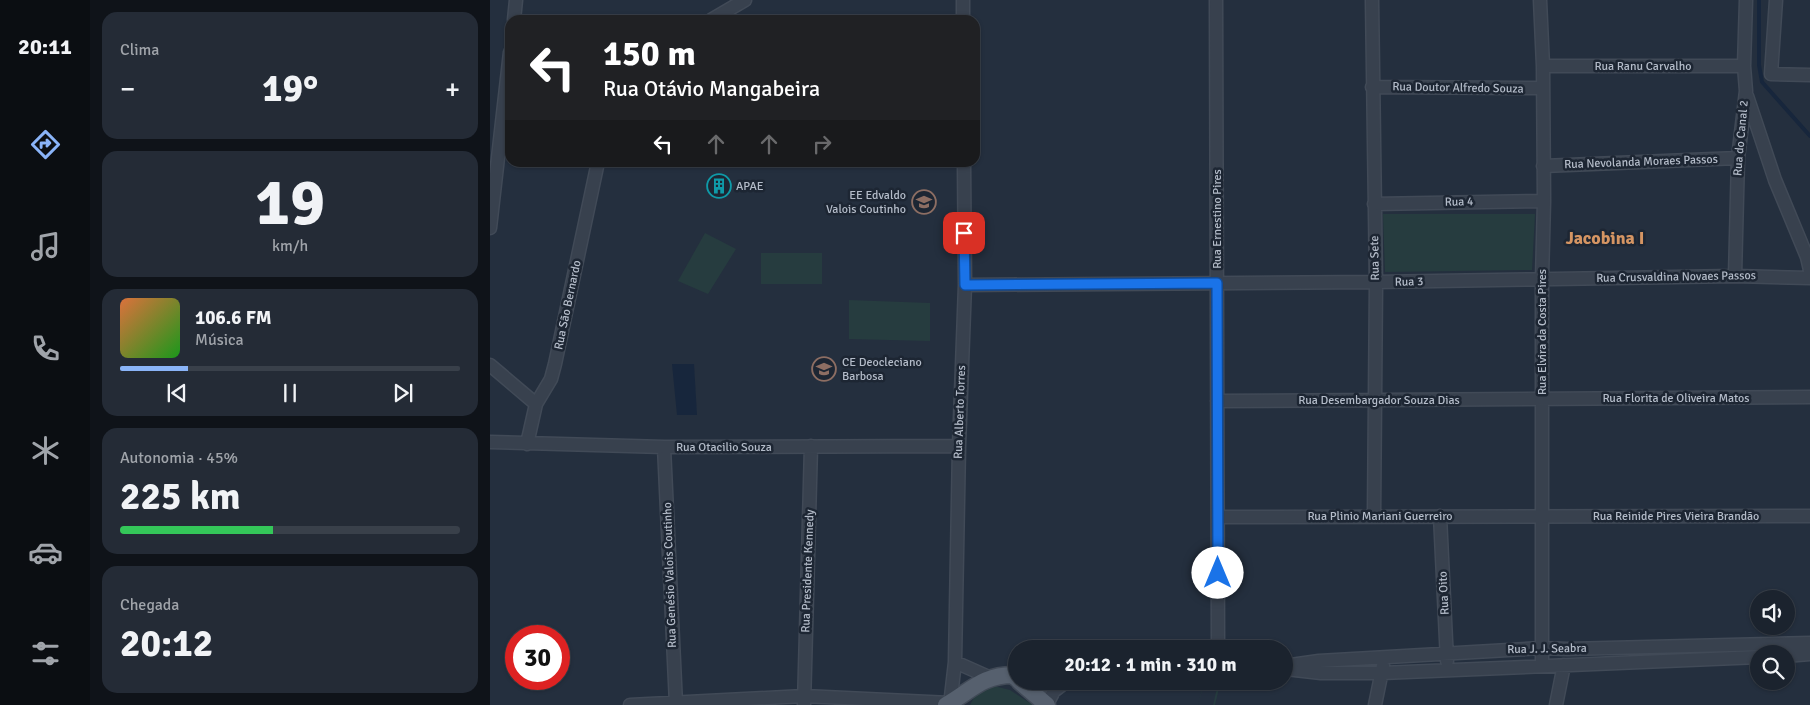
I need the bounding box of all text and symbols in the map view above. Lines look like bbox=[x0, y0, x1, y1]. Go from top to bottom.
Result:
text: 150 m bbox=[603, 32, 696, 75]
text: 20:11 bbox=[18, 33, 72, 60]
icon: left bbox=[520, 35, 585, 100]
text: Clima bbox=[120, 40, 159, 60]
street label: Rua Ranu Carvalho bbox=[1594, 59, 1692, 74]
text: 19° bbox=[262, 65, 318, 112]
text: − bbox=[120, 72, 135, 106]
text: + bbox=[445, 72, 460, 106]
text: Rua Otávio Mangabeira bbox=[603, 75, 820, 102]
street label: Rua Doutor Alfredo Souza bbox=[1392, 79, 1524, 97]
street label: Rua do Canal 2 bbox=[1730, 99, 1752, 177]
icon: directions bbox=[28, 127, 63, 162]
icon: left bbox=[649, 130, 677, 158]
icon: ahead bbox=[702, 130, 730, 158]
icon: ahead bbox=[755, 130, 783, 158]
icon: right bbox=[808, 130, 836, 158]
street label: Rua Nevolanda Moraes Passos bbox=[1564, 152, 1718, 172]
text: 19 bbox=[255, 163, 325, 243]
street label: Rua Ernestino Pires bbox=[1210, 169, 1225, 269]
building icon: APAE bbox=[706, 173, 732, 199]
place label: APAE bbox=[736, 179, 764, 194]
place label: EE Edvaldo Valois Coutinho bbox=[826, 188, 906, 217]
school or university icon: EE Edvaldo Valois Coutinho bbox=[911, 189, 937, 215]
street label: Rua 4 bbox=[1445, 194, 1474, 210]
pin bbox=[943, 212, 985, 254]
icon: arrive bbox=[950, 219, 978, 247]
district label: Jacobina I bbox=[1566, 227, 1644, 249]
icon: music bbox=[28, 229, 63, 264]
street label: Rua Sete bbox=[1367, 235, 1383, 281]
text: km/h bbox=[272, 236, 308, 256]
street label: Rua São Bernardo bbox=[551, 259, 585, 351]
street label: Rua Crusvaldina Novaes Passos bbox=[1596, 268, 1756, 286]
street label: Rua Elvira da Costa Pires bbox=[1535, 269, 1550, 395]
street label: Rua 3 bbox=[1395, 274, 1423, 290]
text: 106.6 FM bbox=[195, 306, 272, 330]
text: Música bbox=[195, 330, 244, 350]
icon: phone bbox=[28, 331, 63, 366]
place label: CE Deocleciano Barbosa bbox=[842, 355, 922, 384]
school or university icon: CE Deocleciano Barbosa bbox=[811, 356, 837, 382]
street label: Rua Alberto Torres bbox=[951, 365, 969, 459]
icon: previous bbox=[163, 379, 191, 407]
icon: pause bbox=[276, 379, 304, 407]
icon: next bbox=[389, 379, 417, 407]
street label: Rua Florita de Oliveira Matos bbox=[1602, 391, 1750, 406]
street label: Rua Desembargador Souza Dias bbox=[1298, 393, 1460, 408]
icon: climate bbox=[28, 433, 63, 468]
street label: Rua Otacilio Souza bbox=[676, 440, 772, 455]
text: Autonomia · 45% bbox=[120, 448, 238, 468]
text: 225 km bbox=[120, 473, 241, 520]
street label: Rua Genésio Valois Coutinho bbox=[660, 502, 680, 648]
street label: Rua Presidente Kennedy bbox=[798, 509, 818, 633]
street label: Rua Plinio Mariani Guerreiro bbox=[1307, 509, 1453, 524]
street label: Rua Reinide Pires Vieira Brandão bbox=[1593, 509, 1759, 524]
icon: car bbox=[28, 535, 63, 570]
position arrow bbox=[1191, 546, 1243, 598]
street label: Rua Oito bbox=[1435, 571, 1453, 615]
map controls bbox=[1750, 590, 1795, 690]
button: sound bbox=[1750, 590, 1795, 635]
text: Chegada bbox=[120, 595, 179, 615]
text: 20:12 bbox=[120, 620, 213, 667]
speed limit sign: 30 bbox=[505, 625, 570, 690]
icon: filters bbox=[28, 636, 63, 671]
street label: Rua J. J. Seabra bbox=[1507, 641, 1587, 657]
button: search bbox=[1750, 645, 1795, 690]
text: 20:12 · 1 min · 310 m bbox=[1064, 653, 1237, 677]

